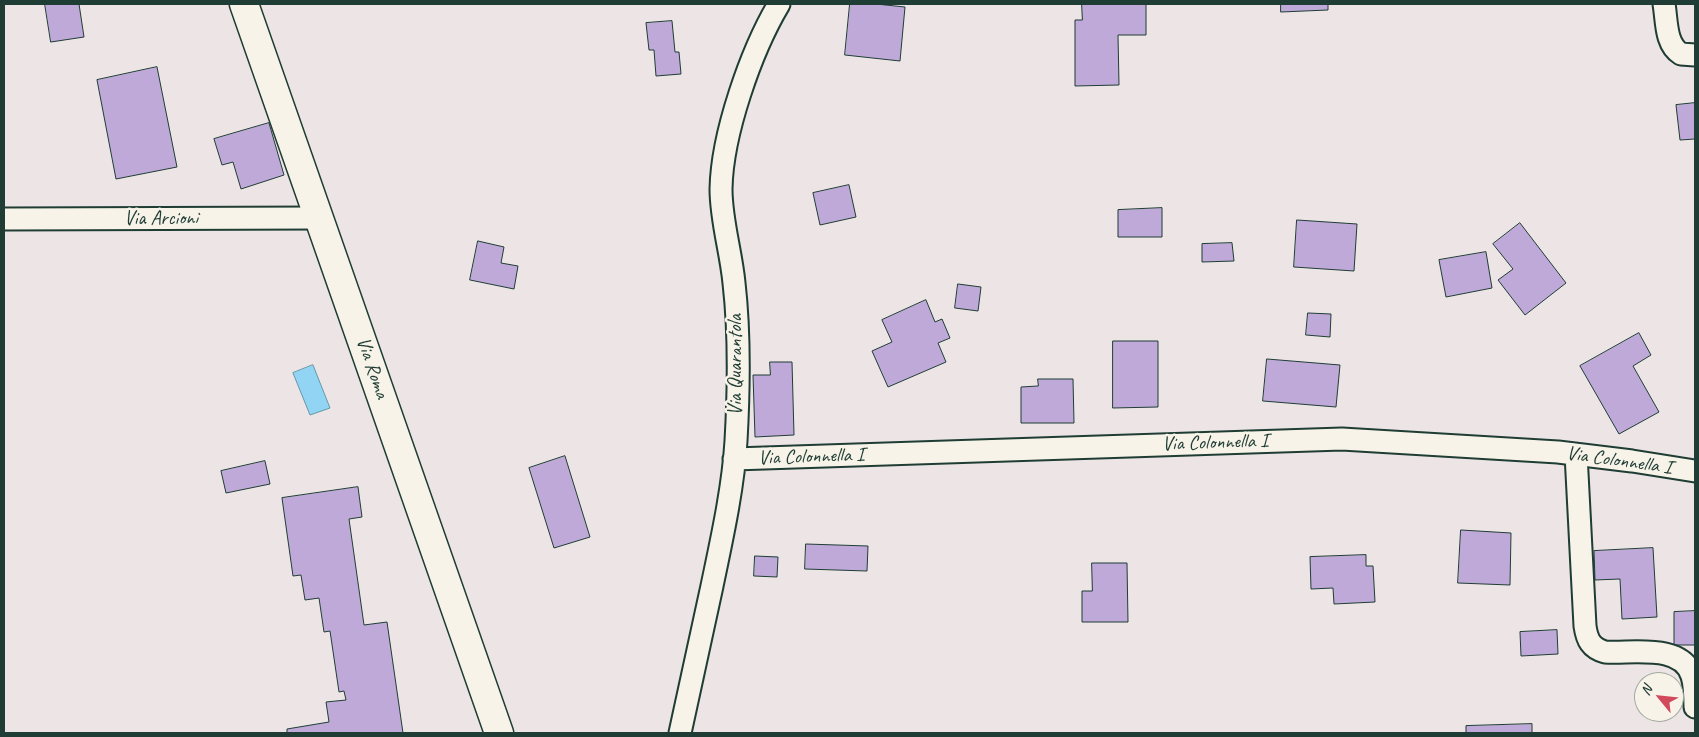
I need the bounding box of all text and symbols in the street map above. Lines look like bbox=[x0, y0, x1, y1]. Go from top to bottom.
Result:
street label: Via Arcioni bbox=[124, 207, 198, 231]
street label: Via Quarantola bbox=[724, 314, 748, 416]
street label: Via Roma bbox=[350, 334, 394, 402]
street label: Via Colonnella I bbox=[1162, 429, 1268, 457]
street label: Via Colonnella I bbox=[1565, 442, 1673, 480]
street label: Via Colonnella I bbox=[758, 443, 864, 471]
north arrow bbox=[1634, 672, 1684, 722]
text: N bbox=[1637, 682, 1656, 698]

